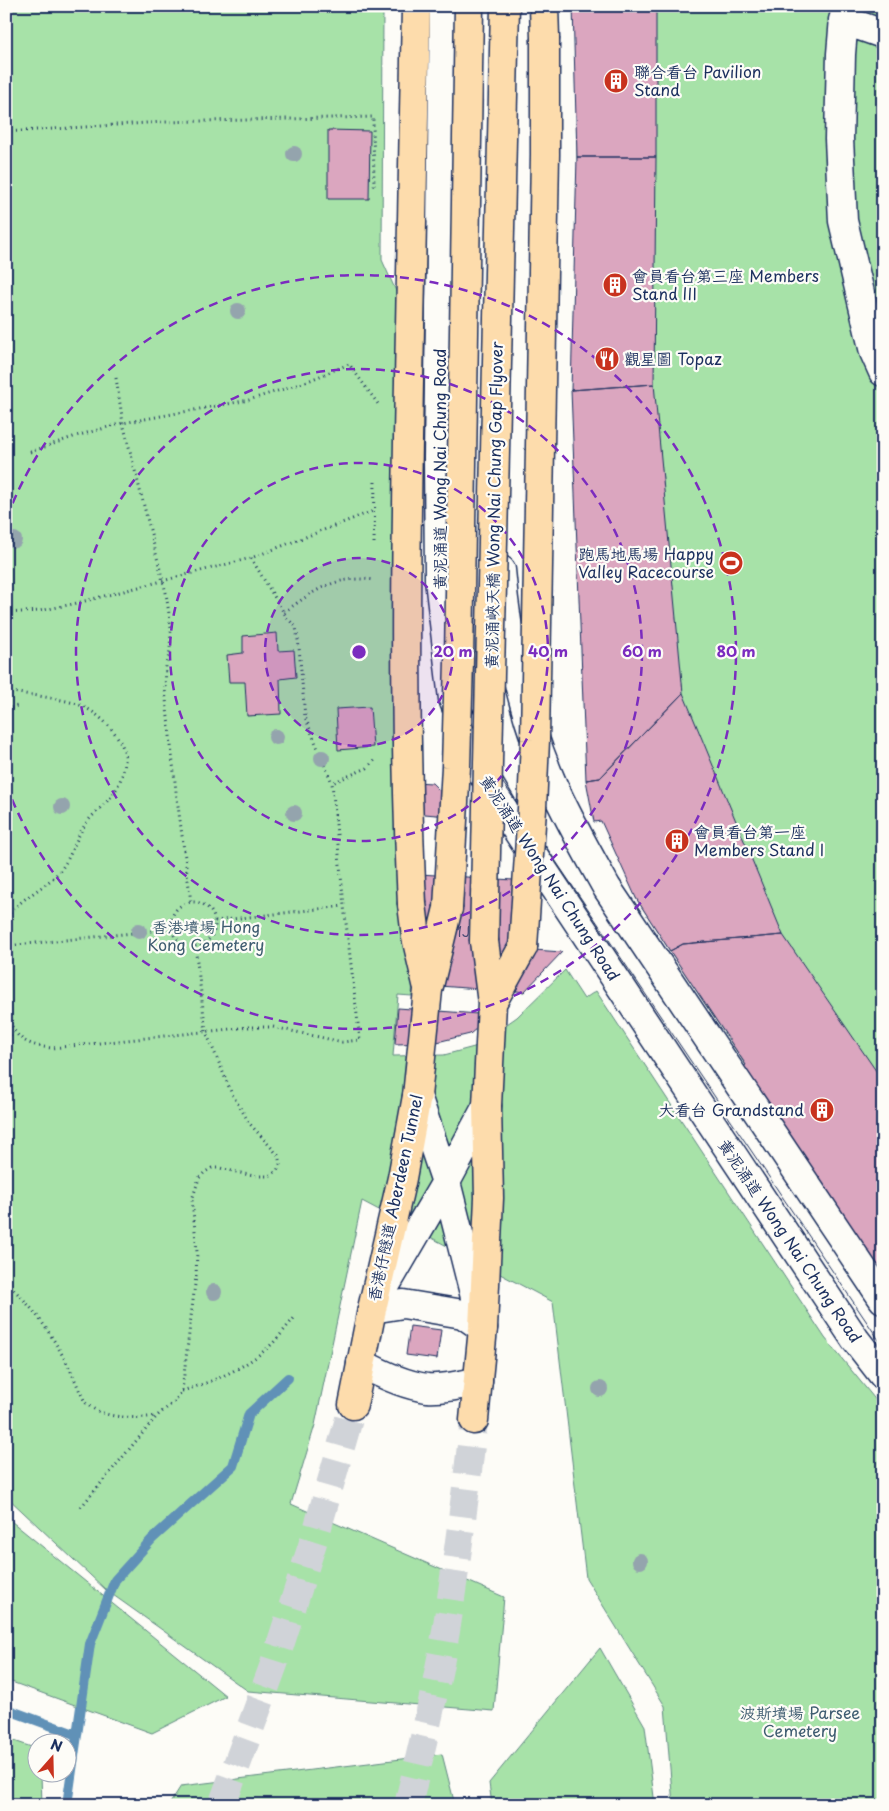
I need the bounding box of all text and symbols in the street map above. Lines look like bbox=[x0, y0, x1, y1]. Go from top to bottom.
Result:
place label: 聯合看台 Pavilion Stand bbox=[634, 59, 761, 101]
building icon: 聯合看台 Pavilion Stand bbox=[603, 68, 629, 94]
place label: 會員看台第三座 Members Stand III bbox=[632, 263, 819, 305]
building icon: 會員看台第三座 Members Stand III bbox=[602, 272, 628, 298]
street label: 黃泥涌峽天橋 Wong Nai Chung Gap Flyover bbox=[478, 341, 508, 669]
restaurant icon: 觀星圖 Topaz bbox=[594, 346, 620, 372]
place label: 觀星圖 Topaz bbox=[624, 346, 722, 370]
street label: 黃泥涌道 Wong Nai Chung Road bbox=[427, 348, 451, 590]
place label: 跑馬地馬場 Happy Valley Racecourse bbox=[578, 541, 714, 583]
sports icon: 跑馬地馬場 Happy Valley Racecourse bbox=[718, 550, 744, 576]
text: 20 m bbox=[434, 639, 472, 662]
text: 40 m bbox=[528, 639, 568, 662]
text: 60 m bbox=[622, 639, 662, 662]
text: 80 m bbox=[716, 639, 756, 662]
centre of rings bbox=[350, 643, 368, 661]
street label: 黃泥涌道 Wong Nai Chung Road bbox=[475, 770, 627, 985]
place label: 會員看台第一座 Members Stand I bbox=[694, 819, 824, 861]
building icon: 會員看台第一座 Members Stand I bbox=[664, 828, 690, 854]
park label: 香港墳場 Hong Kong Cemetery bbox=[147, 914, 265, 956]
house number: 1J bbox=[456, 921, 470, 942]
street label: 香港仔隧道 Aberdeen Tunnel bbox=[360, 1092, 428, 1304]
place label: 大看台 Grandstand bbox=[659, 1097, 804, 1121]
building icon: 大看台 Grandstand bbox=[809, 1097, 835, 1123]
street label: 黃泥涌道 Wong Nai Chung Road bbox=[713, 1134, 868, 1347]
park label: 波斯墳場 Parsee Cemetery bbox=[740, 1700, 860, 1742]
north arrow bbox=[28, 1734, 78, 1784]
text: N bbox=[48, 1734, 65, 1757]

